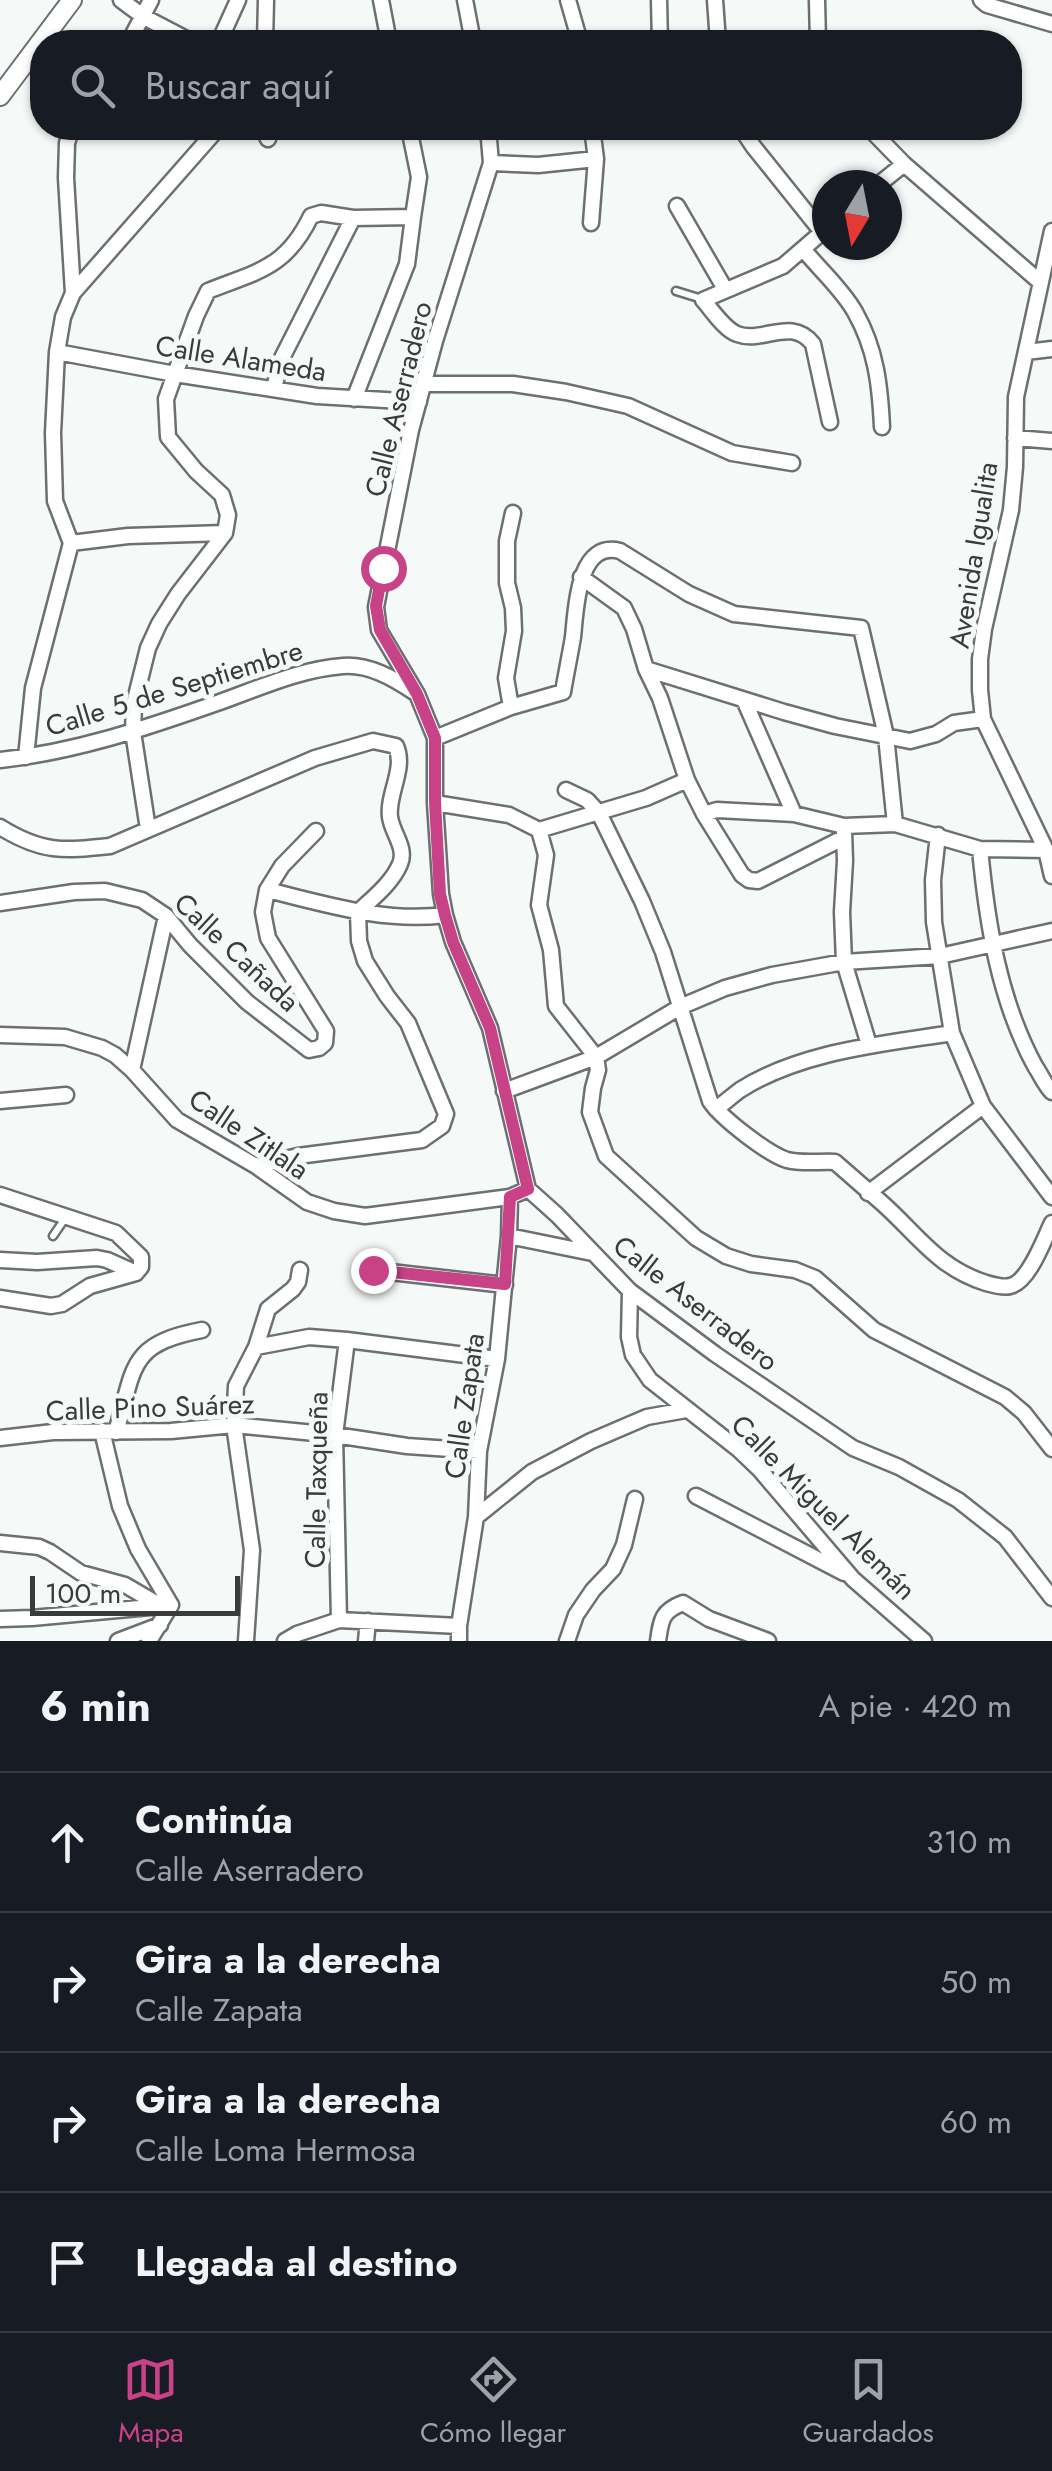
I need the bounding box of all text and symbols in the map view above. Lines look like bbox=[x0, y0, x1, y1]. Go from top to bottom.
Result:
search box bbox=[30, 30, 1022, 140]
icon: search bbox=[65, 58, 120, 113]
text: Buscar aquí bbox=[145, 58, 332, 113]
north arrow bbox=[812, 170, 902, 260]
street label: Calle Aserradero bbox=[354, 297, 443, 501]
street label: Calle Alameda bbox=[153, 325, 329, 392]
street label: Avenida Igualita bbox=[939, 459, 1008, 651]
route start bbox=[361, 546, 407, 592]
street label: Calle 5 de Septiembre bbox=[41, 630, 308, 747]
street label: Calle Cañada bbox=[165, 883, 309, 1021]
street label: Calle Zitlala bbox=[180, 1079, 317, 1190]
street label: Calle Aserradero bbox=[604, 1226, 787, 1381]
route end bbox=[351, 1248, 397, 1294]
street label: Calle Zapata bbox=[434, 1331, 495, 1482]
street label: Calle Pino Suárez bbox=[45, 1383, 255, 1432]
street label: Calle Taxqueña bbox=[294, 1391, 339, 1569]
street label: Calle Miguel Alemán bbox=[722, 1405, 926, 1609]
scale bar bbox=[30, 1571, 240, 1616]
text: 100 m bbox=[45, 1573, 121, 1614]
text: 6 min bbox=[40, 1676, 151, 1737]
text: A pie · 420 m bbox=[819, 1683, 1012, 1729]
text: Continúa bbox=[135, 1792, 293, 1847]
icon: ahead bbox=[40, 1815, 95, 1870]
text: 310 m bbox=[926, 1819, 1012, 1865]
text: Calle Aserradero bbox=[135, 1847, 364, 1893]
text: Gira a la derecha bbox=[135, 1932, 441, 1987]
icon: right bbox=[40, 1955, 95, 2010]
text: 50 m bbox=[940, 1959, 1012, 2005]
text: Calle Zapata bbox=[135, 1987, 303, 2033]
text: Gira a la derecha bbox=[135, 2072, 441, 2127]
icon: right bbox=[40, 2095, 95, 2150]
text: 60 m bbox=[940, 2099, 1012, 2145]
text: Calle Loma Hermosa bbox=[135, 2127, 416, 2173]
icon: arrive bbox=[40, 2235, 95, 2290]
text: Llegada al destino bbox=[135, 2235, 458, 2290]
tab: Mapa bbox=[118, 2352, 184, 2453]
tab: Cómo llegar bbox=[420, 2352, 566, 2453]
tab: Guardados bbox=[802, 2352, 934, 2453]

